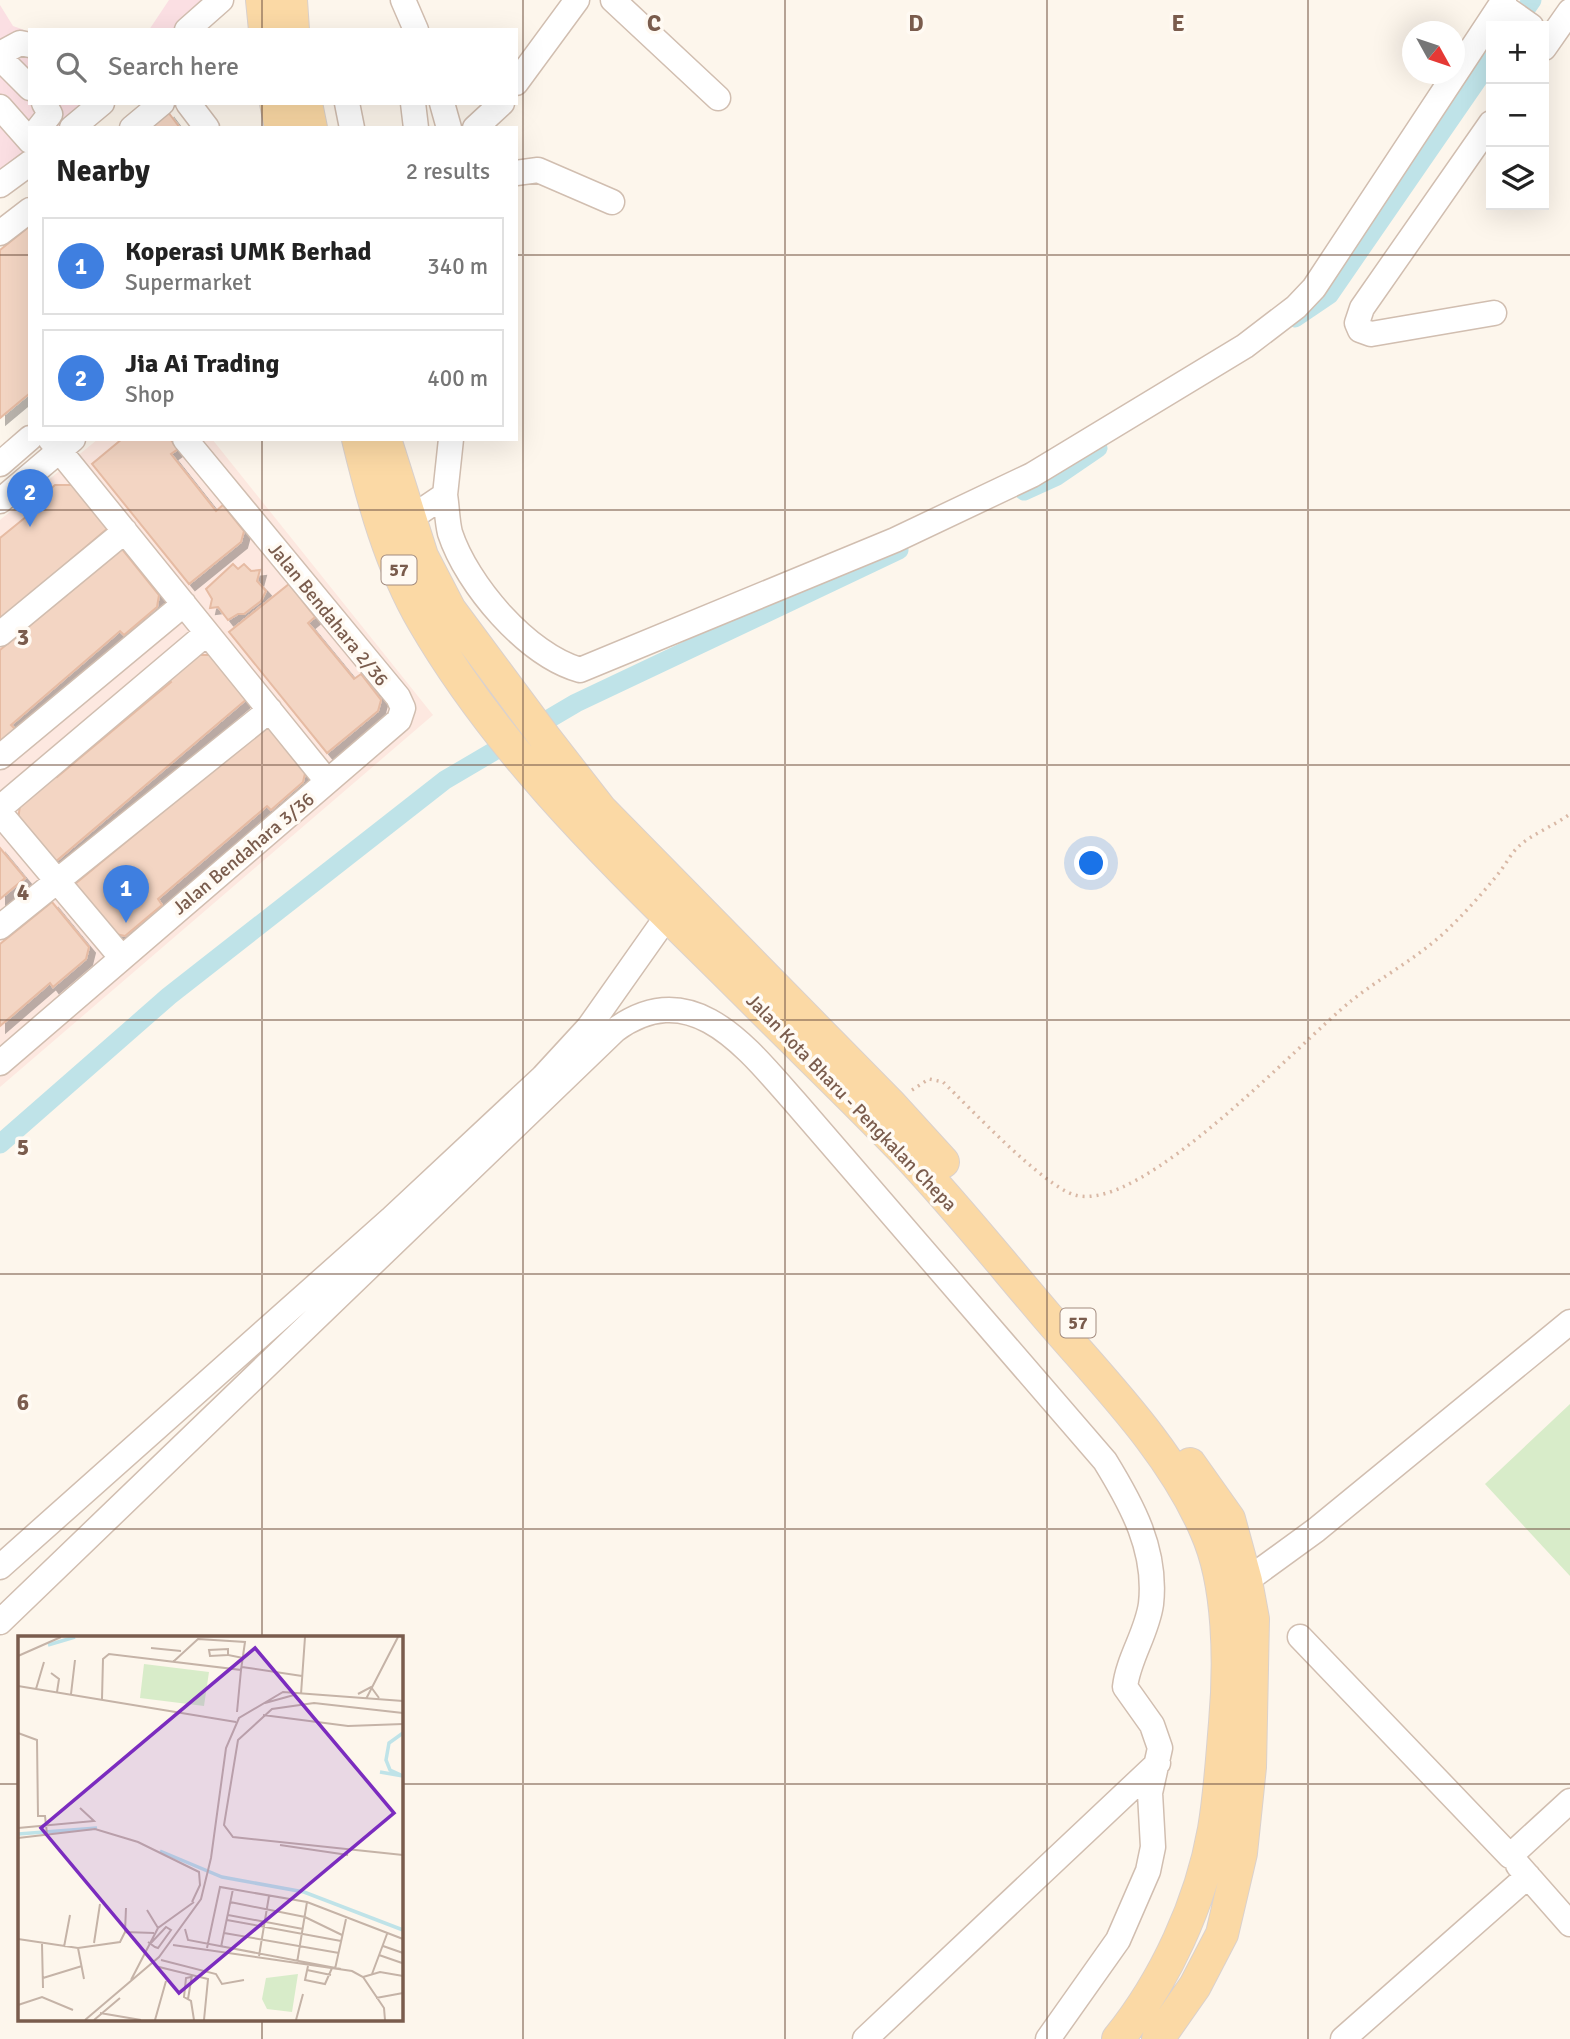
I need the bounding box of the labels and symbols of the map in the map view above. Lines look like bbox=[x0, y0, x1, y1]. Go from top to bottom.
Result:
text: C bbox=[647, 9, 661, 38]
text: D bbox=[908, 9, 924, 38]
text: E bbox=[1171, 9, 1185, 38]
north arrow bbox=[1402, 21, 1465, 84]
pin: 2 bbox=[7, 469, 53, 527]
street label: Jalan Bendahara 2/36 bbox=[263, 538, 394, 691]
road number: 57 bbox=[382, 556, 416, 584]
text: 3 bbox=[17, 623, 29, 652]
street label: Jalan Bendahara 3/36 bbox=[168, 787, 320, 920]
your location bbox=[1074, 846, 1108, 880]
pin: 1 bbox=[103, 865, 149, 923]
text: 4 bbox=[17, 878, 29, 907]
street label: Jalan Kota Bharu - Pengkalan Chepa bbox=[741, 989, 962, 1216]
text: 5 bbox=[17, 1133, 29, 1162]
road number: 57 bbox=[1060, 1308, 1096, 1338]
text: 6 bbox=[17, 1388, 29, 1417]
inset map bbox=[18, 1636, 402, 2022]

